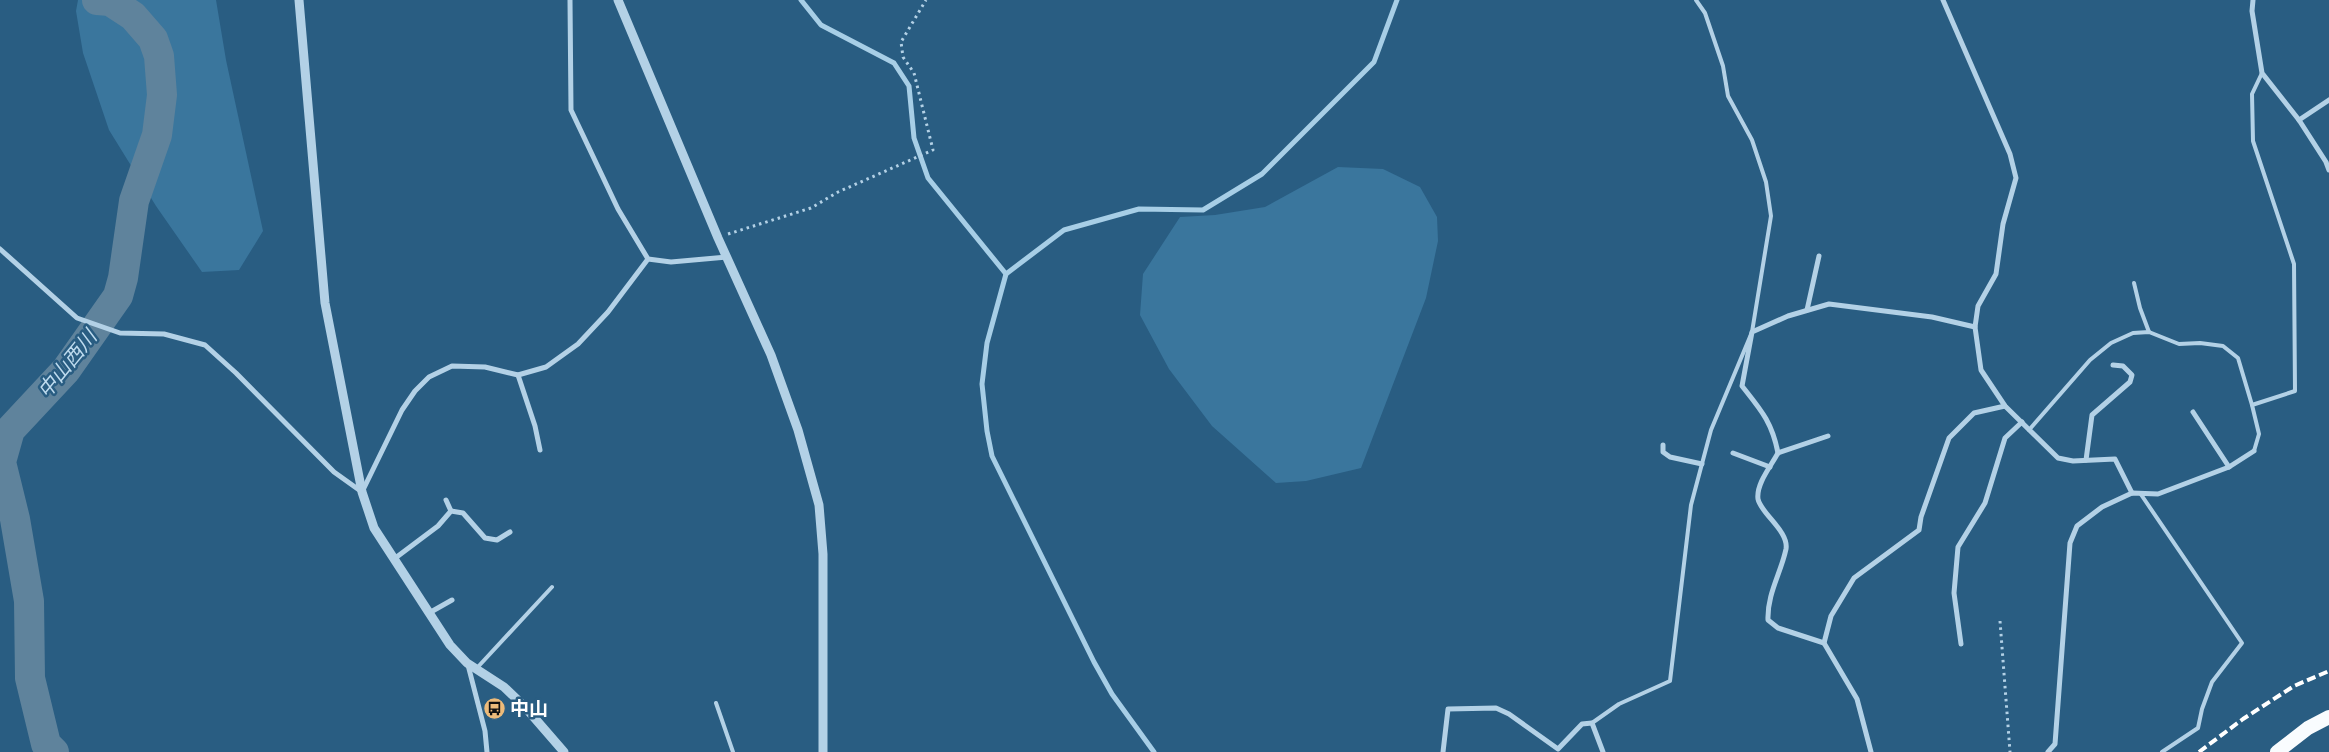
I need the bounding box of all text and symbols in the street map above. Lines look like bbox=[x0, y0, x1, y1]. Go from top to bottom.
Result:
water label: 中山西川 bbox=[32, 323, 104, 403]
bus stop icon: 中山 bbox=[482, 696, 506, 720]
place label: 中山 bbox=[510, 696, 548, 721]

